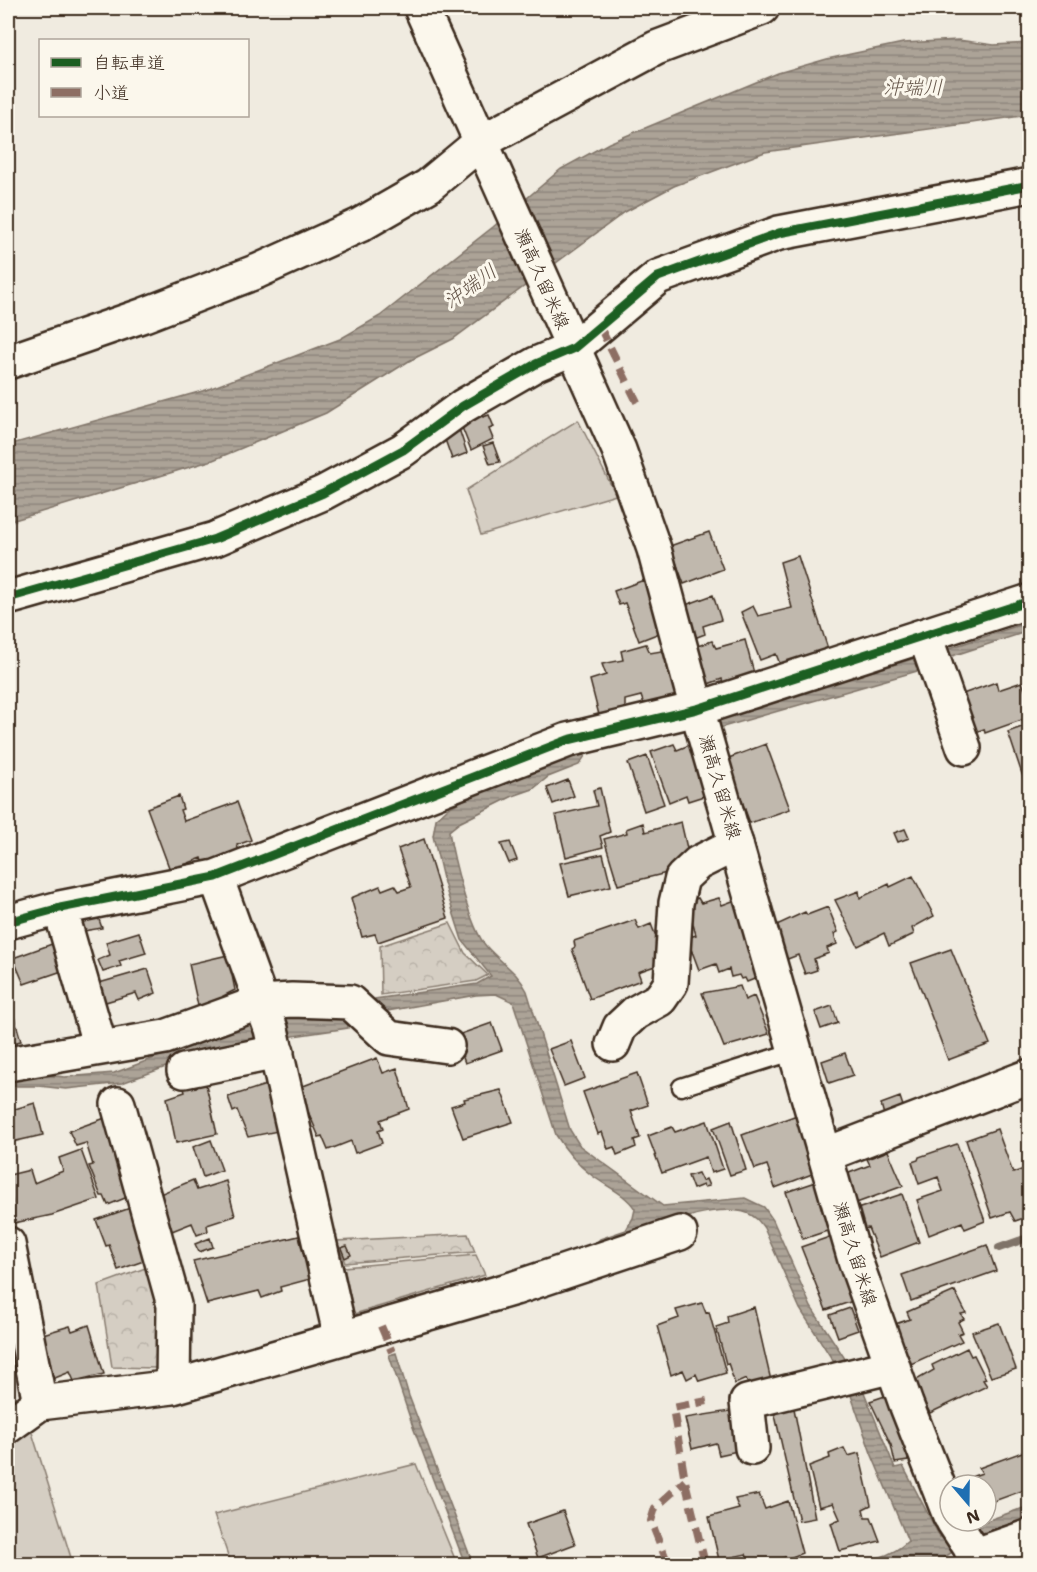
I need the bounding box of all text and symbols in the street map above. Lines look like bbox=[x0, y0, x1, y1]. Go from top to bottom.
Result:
legend bbox=[39, 39, 249, 117]
text: 自転車道 bbox=[93, 51, 165, 75]
water label: 沖端川 bbox=[883, 74, 943, 100]
text: 小道 bbox=[93, 81, 129, 105]
street label: 瀬高久留米線 bbox=[509, 225, 575, 333]
water label: 沖端川 bbox=[438, 258, 502, 314]
street label: 瀬高久留米線 bbox=[694, 732, 746, 842]
street label: 瀬高久留米線 bbox=[828, 1199, 882, 1309]
north arrow bbox=[938, 1473, 998, 1533]
text: N bbox=[963, 1505, 983, 1529]

